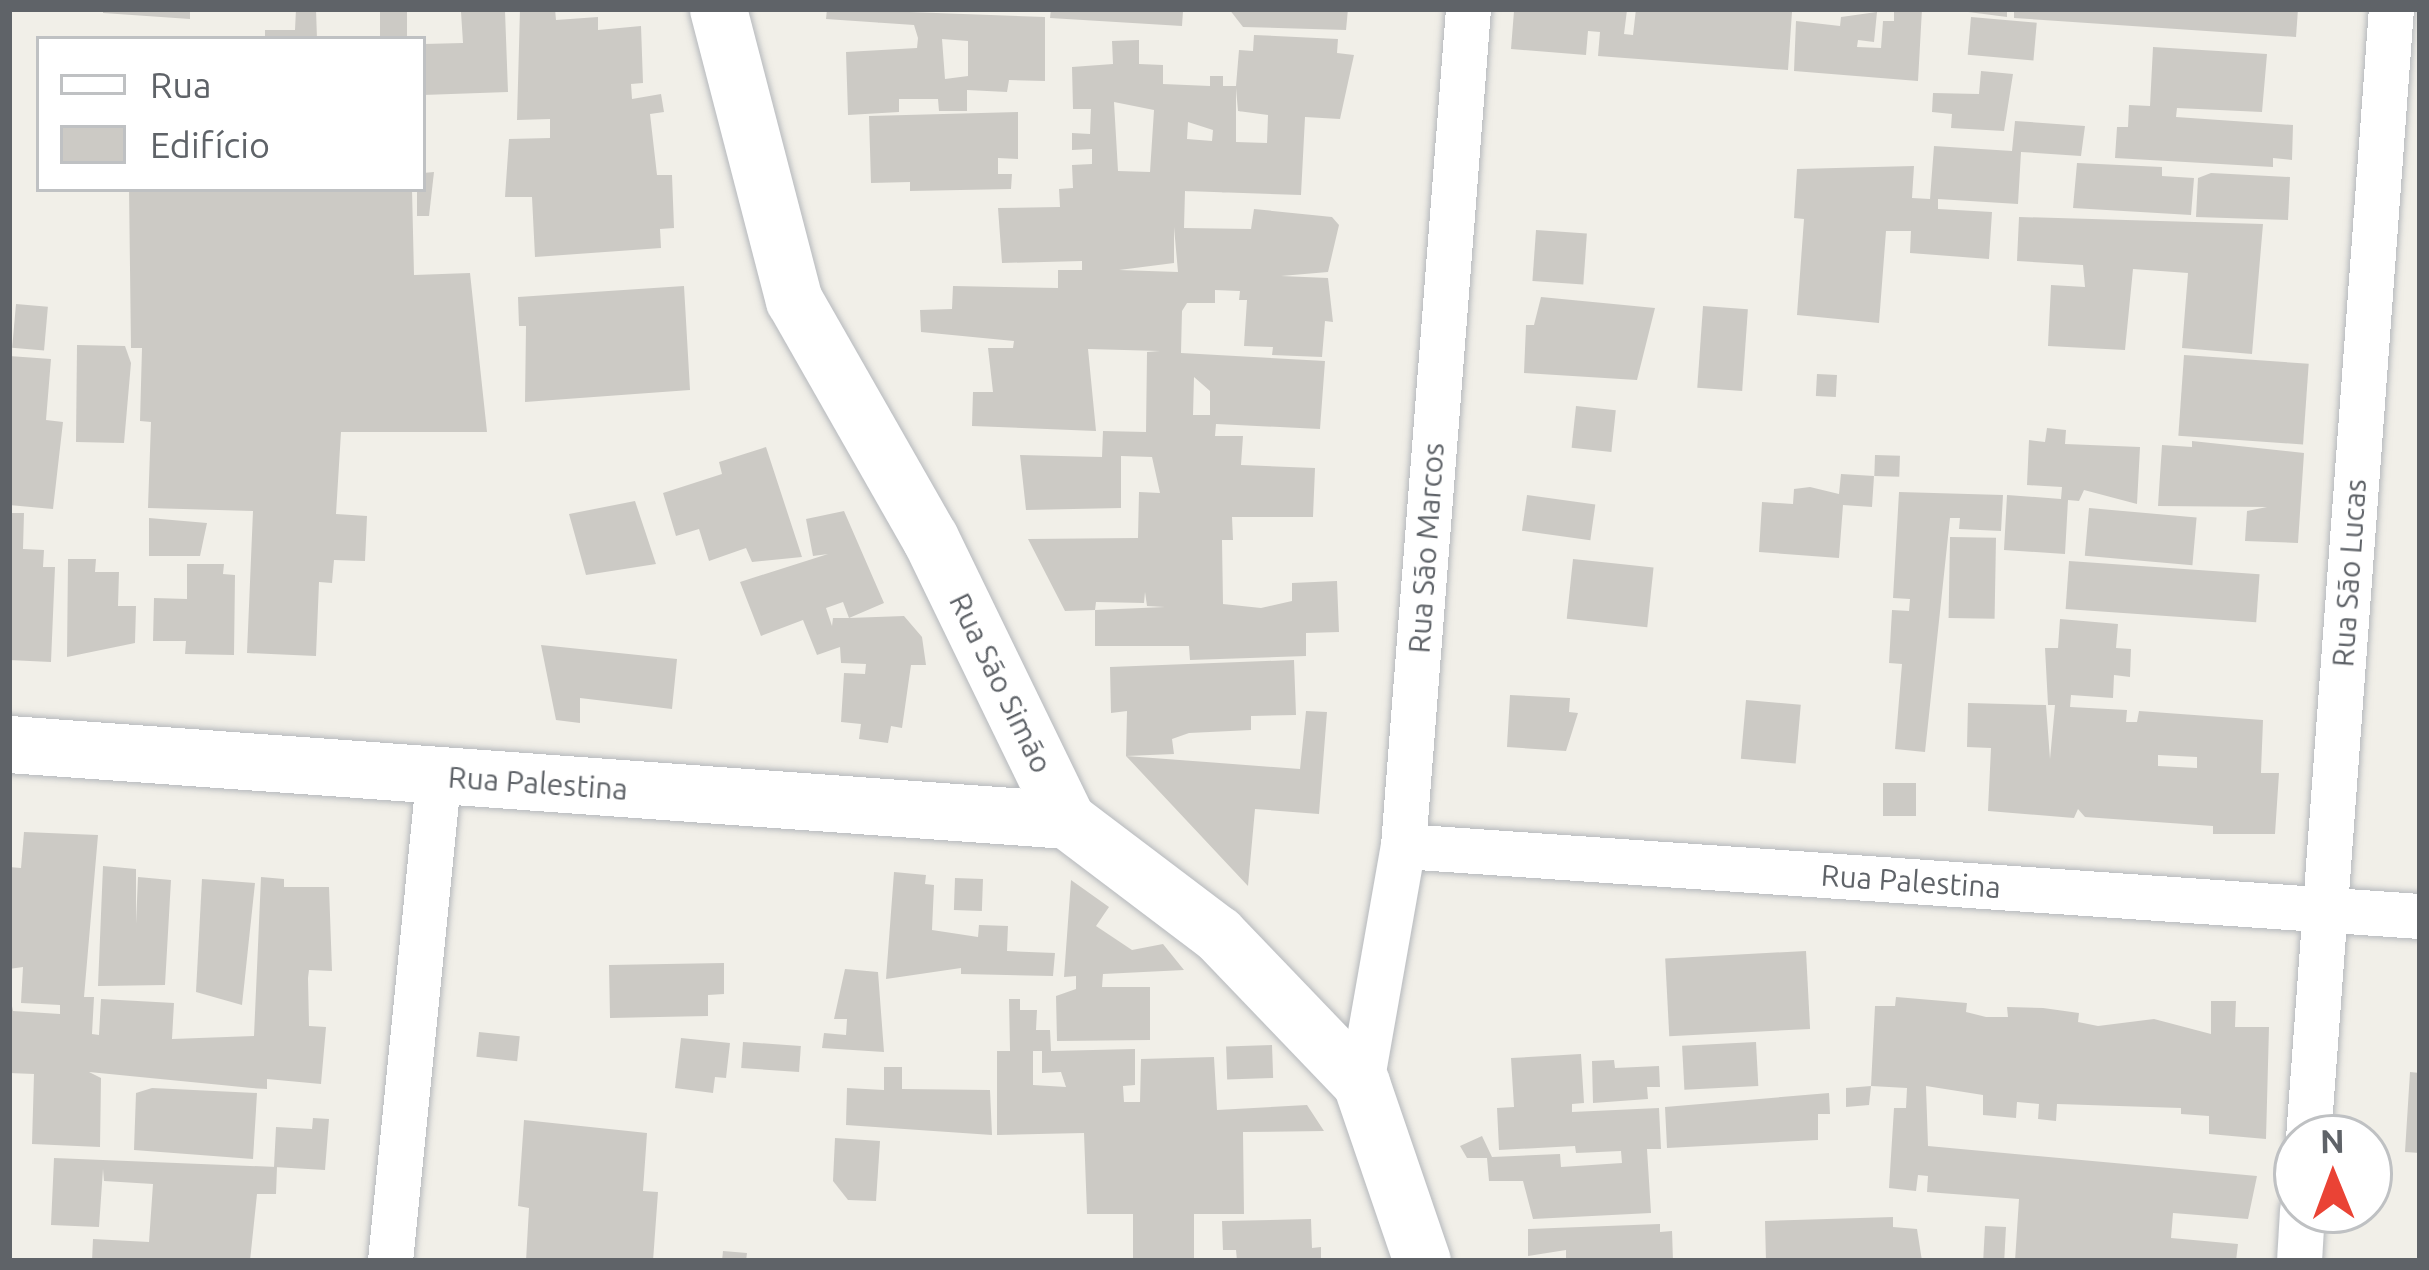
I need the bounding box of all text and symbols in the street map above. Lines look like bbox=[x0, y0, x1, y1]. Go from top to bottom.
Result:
legend bbox=[36, 36, 426, 192]
text: Rua bbox=[150, 64, 212, 105]
text: Edifício bbox=[150, 124, 270, 165]
street label: Rua São Marcos bbox=[1401, 442, 1451, 654]
street label: Rua São Lucas bbox=[2324, 478, 2374, 668]
street label: Rua São Simão bbox=[942, 587, 1060, 779]
street label: Rua Palestina bbox=[447, 759, 629, 807]
street label: Rua Palestina bbox=[1820, 857, 2002, 905]
north arrow bbox=[2273, 1114, 2393, 1234]
text: N bbox=[2320, 1122, 2345, 1159]

